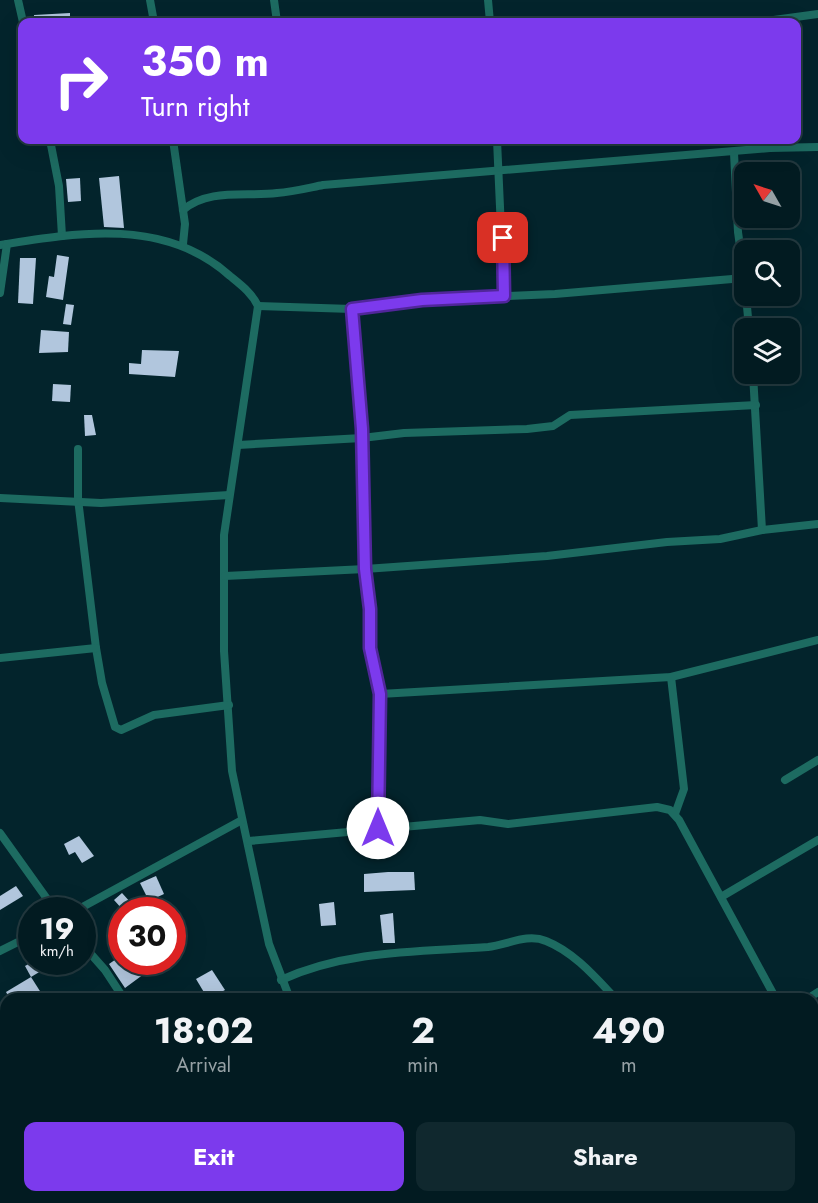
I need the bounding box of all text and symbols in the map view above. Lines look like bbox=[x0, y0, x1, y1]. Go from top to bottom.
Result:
text: 350 m bbox=[141, 31, 269, 92]
icon: right bbox=[42, 42, 120, 120]
text: Turn right bbox=[141, 87, 249, 126]
north arrow bbox=[734, 162, 800, 228]
map controls bbox=[734, 162, 800, 384]
pin bbox=[477, 212, 528, 263]
icon: arrive bbox=[486, 221, 519, 254]
button: search bbox=[734, 240, 800, 306]
button: layers bbox=[734, 318, 800, 384]
position arrow bbox=[346, 796, 410, 860]
speed limit sign: 30 bbox=[108, 897, 186, 975]
text: 19 bbox=[39, 907, 75, 950]
text: km/h bbox=[40, 940, 74, 962]
text: 18:02 bbox=[154, 1004, 254, 1056]
text: 2 bbox=[411, 1004, 435, 1056]
text: 490 bbox=[592, 1004, 665, 1056]
text: Arrival bbox=[176, 1051, 231, 1080]
text: min bbox=[407, 1051, 439, 1080]
text: m bbox=[621, 1051, 637, 1080]
button: Exit bbox=[24, 1122, 404, 1191]
button: Share bbox=[416, 1122, 795, 1191]

